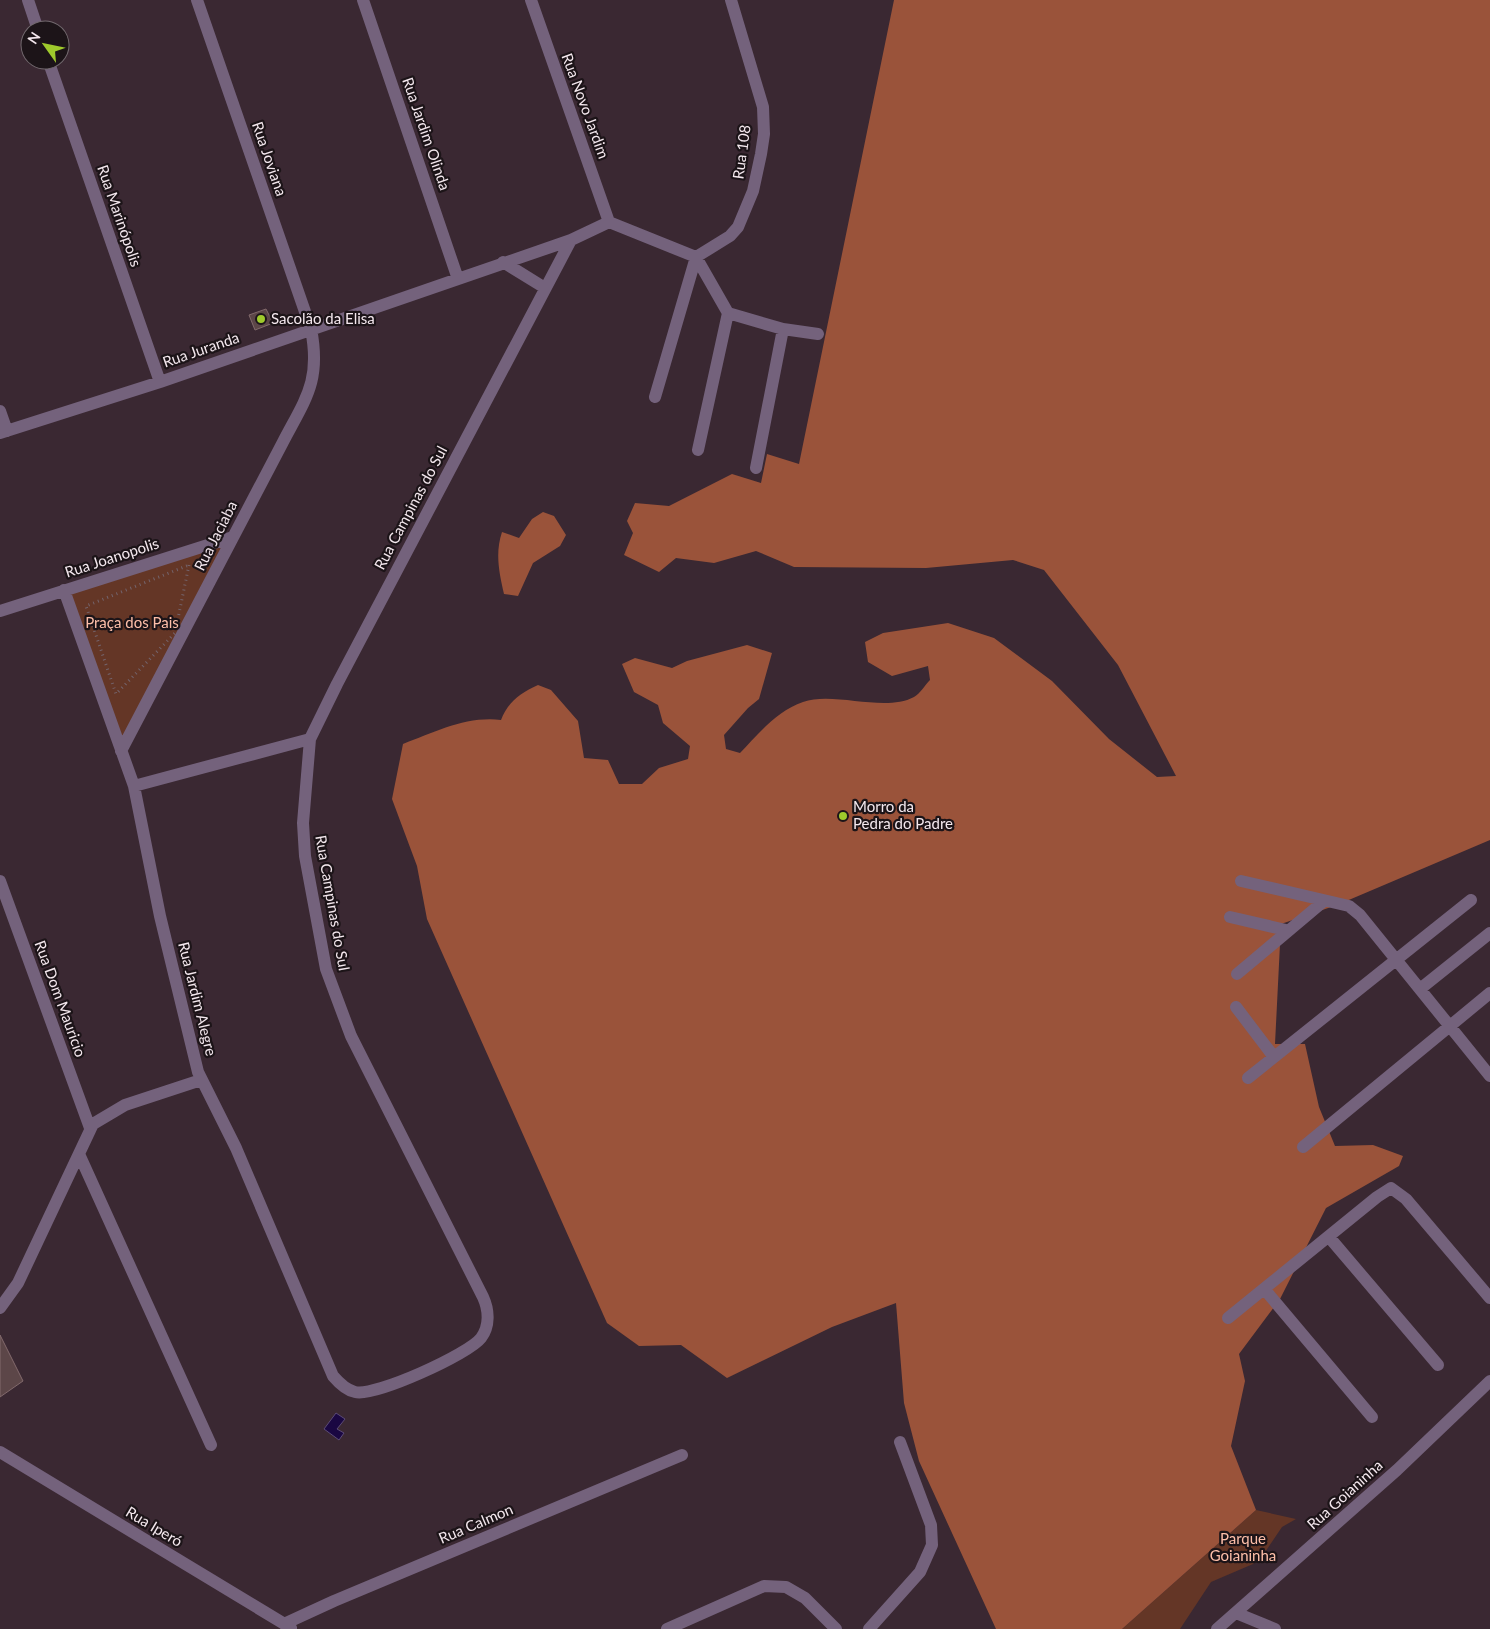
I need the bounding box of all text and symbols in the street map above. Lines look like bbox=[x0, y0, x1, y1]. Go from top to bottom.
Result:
north arrow bbox=[20, 20, 70, 70]
text: N bbox=[24, 28, 44, 47]
street label: Rua Novo Jardim bbox=[559, 51, 613, 161]
street label: Rua Jardim Olinda bbox=[399, 75, 455, 193]
street label: Rua Joviana bbox=[249, 119, 291, 198]
street label: Rua 108 bbox=[728, 123, 754, 180]
street label: Rua Marinópolis bbox=[94, 162, 146, 269]
place label: Sacolão da Elisa bbox=[271, 309, 375, 327]
marker: Sacolão da Elisa bbox=[255, 313, 267, 325]
street label: Rua Juranda bbox=[160, 328, 241, 371]
street label: Rua Campinas do Sul bbox=[370, 443, 450, 572]
street label: Rua Jaciaba bbox=[190, 498, 240, 573]
street label: Rua Joanopolis bbox=[62, 533, 161, 581]
park label: Praça dos Pais bbox=[85, 613, 179, 631]
place label: Morro da Pedra do Padre bbox=[853, 797, 953, 832]
marker: Morro da Pedra do Padre bbox=[837, 810, 849, 822]
street label: Rua Campinas do Sul bbox=[312, 834, 354, 972]
street label: Rua Dom Mauricio bbox=[32, 938, 90, 1059]
street label: Rua Jardim Alegre bbox=[175, 940, 221, 1058]
street label: Rua Goianinha bbox=[1303, 1456, 1386, 1533]
street label: Rua Calmon bbox=[436, 1499, 515, 1547]
street label: Rua Iperó bbox=[123, 1502, 186, 1550]
park label: Parque Goianinha bbox=[1210, 1529, 1276, 1564]

